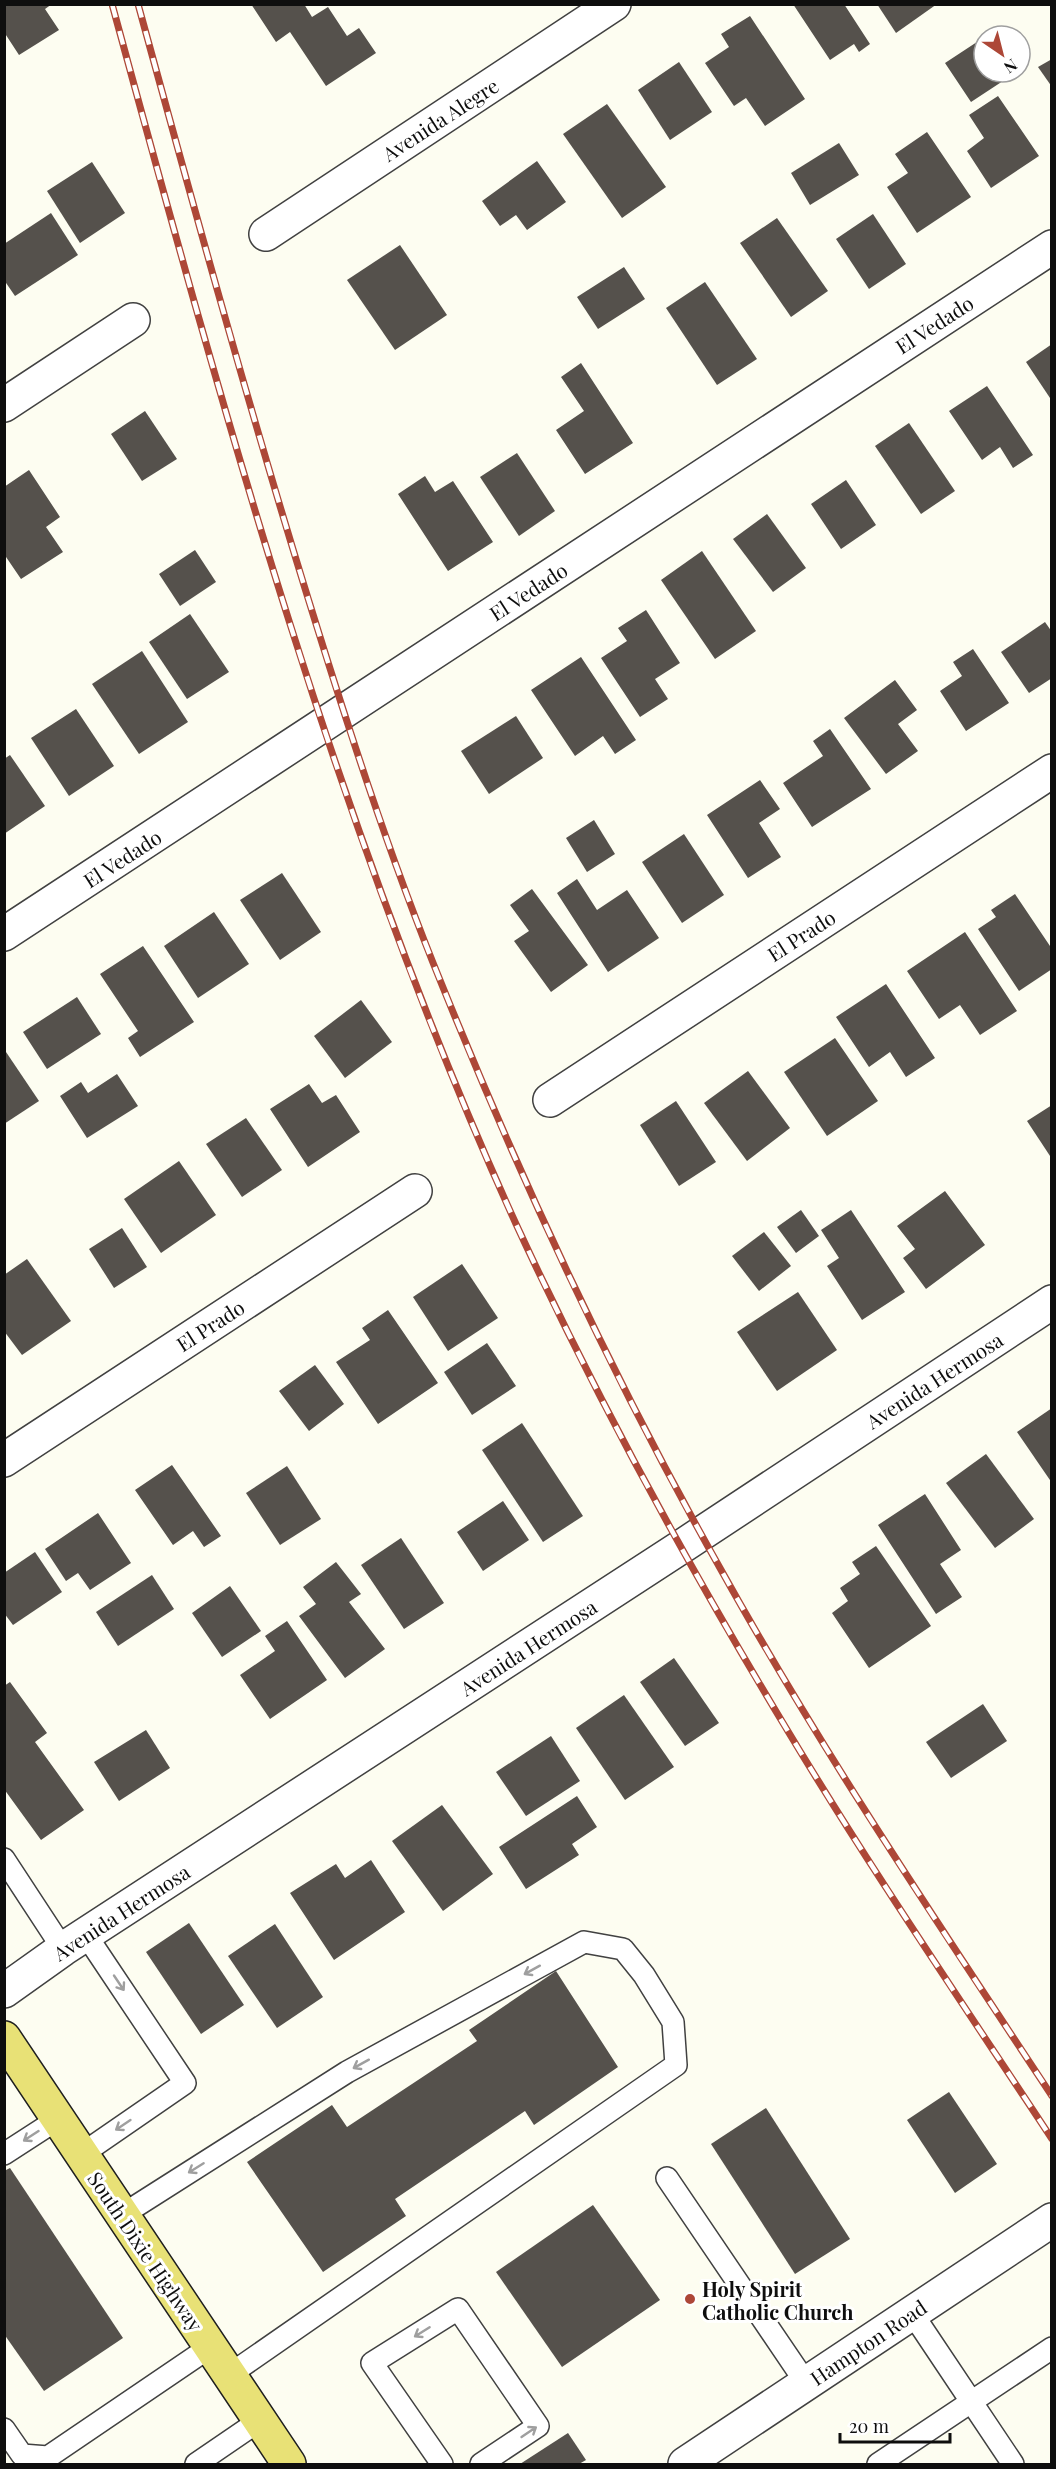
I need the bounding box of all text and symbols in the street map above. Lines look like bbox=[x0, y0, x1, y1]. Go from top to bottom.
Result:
north arrow bbox=[972, 24, 1032, 84]
text: N bbox=[1000, 55, 1022, 79]
street label: Avenida Alegre bbox=[376, 71, 503, 167]
street label: El Vedado bbox=[890, 289, 978, 359]
street label: El Vedado bbox=[484, 556, 572, 626]
street label: El Vedado bbox=[78, 823, 166, 893]
street label: El Prado bbox=[762, 903, 840, 967]
street label: El Prado bbox=[171, 1293, 249, 1357]
street label: Avenida Hermosa bbox=[860, 1326, 1008, 1435]
street label: Avenida Hermosa bbox=[454, 1593, 602, 1702]
street label: Avenida Hermosa bbox=[47, 1858, 195, 1967]
one-way arrow bbox=[524, 1965, 541, 1977]
one-way arrow bbox=[113, 1975, 125, 1991]
one-way arrow bbox=[353, 2059, 371, 2070]
one-way arrow bbox=[114, 2119, 131, 2132]
one-way arrow bbox=[23, 2130, 40, 2143]
one-way arrow bbox=[188, 2162, 205, 2174]
street label: South Dixie Highway bbox=[82, 2166, 210, 2336]
place label: Holy Spirit Catholic Church bbox=[702, 2275, 853, 2325]
marker: Holy Spirit Catholic Church bbox=[683, 2292, 697, 2306]
street label: Hampton Road bbox=[805, 2293, 932, 2391]
one-way arrow bbox=[414, 2326, 431, 2338]
scale bar bbox=[840, 2406, 950, 2444]
text: 20 m bbox=[849, 2414, 889, 2438]
one-way arrow bbox=[521, 2426, 537, 2438]

